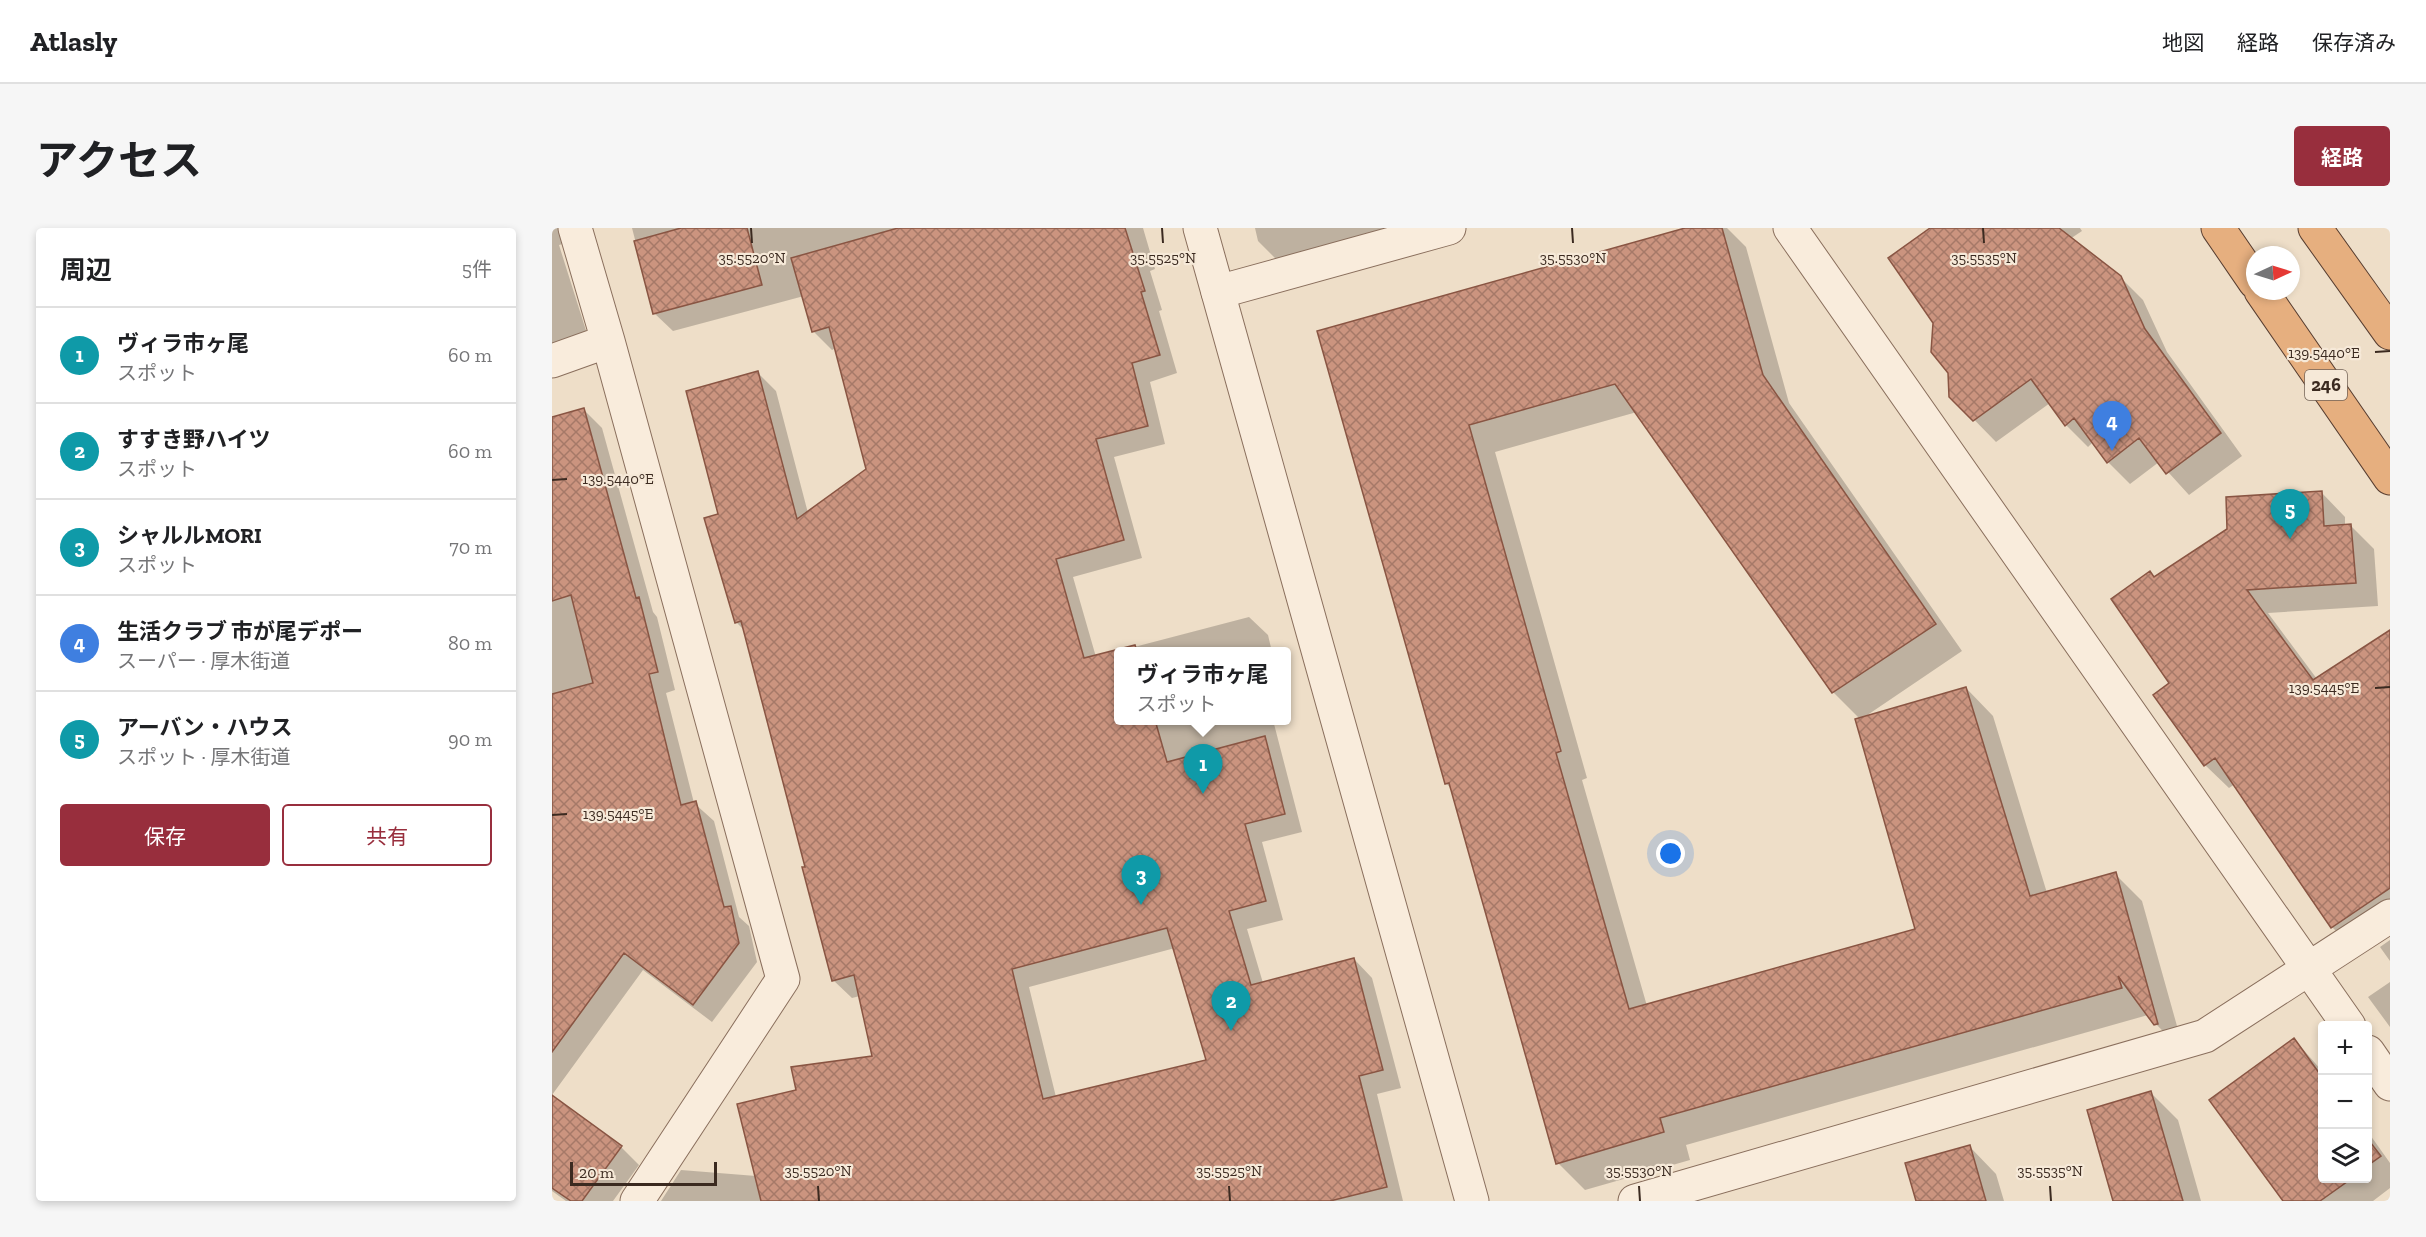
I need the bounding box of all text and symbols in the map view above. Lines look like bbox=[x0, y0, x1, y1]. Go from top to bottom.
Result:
text: Atlasly bbox=[30, 25, 117, 58]
text: 地図 bbox=[2162, 30, 2204, 55]
text: 経路 bbox=[2237, 30, 2279, 55]
text: 保存済み bbox=[2312, 30, 2396, 55]
button: 経路 bbox=[2294, 126, 2390, 186]
text: アクセス bbox=[36, 135, 202, 186]
north arrow bbox=[2246, 246, 2300, 300]
text: 35.5520°N bbox=[719, 249, 785, 267]
text: 35.5525°N bbox=[1130, 249, 1196, 267]
text: 35.5530°N bbox=[1540, 249, 1606, 267]
text: 35.5535°N bbox=[1951, 249, 2017, 267]
text: 周辺 bbox=[60, 254, 112, 286]
text: 5件 bbox=[462, 257, 492, 281]
text: ヴィラ市ヶ尾 bbox=[117, 330, 249, 357]
text: 1 bbox=[75, 343, 84, 367]
text: 60 m bbox=[448, 343, 492, 367]
text: 139.5440°E bbox=[2288, 344, 2360, 362]
text: スポット bbox=[117, 361, 197, 385]
road number: 246 bbox=[2305, 370, 2347, 400]
pin: 4 bbox=[2092, 402, 2132, 451]
text: すすき野ハイツ bbox=[117, 426, 271, 453]
text: 2 bbox=[74, 439, 85, 463]
text: 60 m bbox=[448, 439, 492, 463]
text: スポット bbox=[117, 457, 197, 481]
text: 139.5440°E bbox=[582, 470, 654, 488]
pin: 5 bbox=[2270, 490, 2310, 539]
text: シャルルMORI bbox=[117, 522, 262, 549]
text: 3 bbox=[74, 535, 85, 559]
text: 70 m bbox=[449, 535, 492, 559]
text: スポット bbox=[117, 553, 197, 577]
text: 生活クラブ 市が尾デポー bbox=[117, 618, 363, 645]
text: 4 bbox=[74, 631, 85, 655]
text: 80 m bbox=[448, 631, 492, 655]
popup bbox=[1114, 647, 1291, 725]
text: スーパー · 厚木街道 bbox=[117, 649, 290, 673]
text: ヴィラ市ヶ尾 bbox=[1136, 661, 1269, 688]
text: 139.5445°E bbox=[2289, 679, 2359, 697]
text: スポット bbox=[1136, 692, 1216, 716]
text: アーバン・ハウス bbox=[117, 714, 293, 741]
text: 5 bbox=[74, 727, 85, 751]
text: 90 m bbox=[448, 727, 492, 751]
pin: 1 bbox=[1184, 744, 1222, 794]
text: スポット · 厚木街道 bbox=[117, 745, 290, 769]
button: 保存 bbox=[60, 804, 270, 866]
button: 共有 bbox=[282, 804, 492, 866]
text: 139.5445°E bbox=[583, 805, 653, 823]
your location bbox=[1656, 839, 1685, 868]
pin: 3 bbox=[1122, 856, 1160, 905]
pin: 2 bbox=[1212, 982, 1250, 1031]
map controls bbox=[2318, 1021, 2372, 1183]
button: + bbox=[2318, 1021, 2372, 1075]
button: − bbox=[2318, 1075, 2372, 1129]
button: layers bbox=[2318, 1129, 2372, 1183]
scale bar bbox=[570, 1159, 717, 1186]
text: 35.5520°N bbox=[785, 1162, 851, 1180]
text: 35.5525°N bbox=[1196, 1162, 1262, 1180]
text: 35.5530°N bbox=[1606, 1162, 1672, 1180]
text: 35.5535°N bbox=[2017, 1162, 2083, 1180]
text: 20 m bbox=[579, 1163, 614, 1182]

